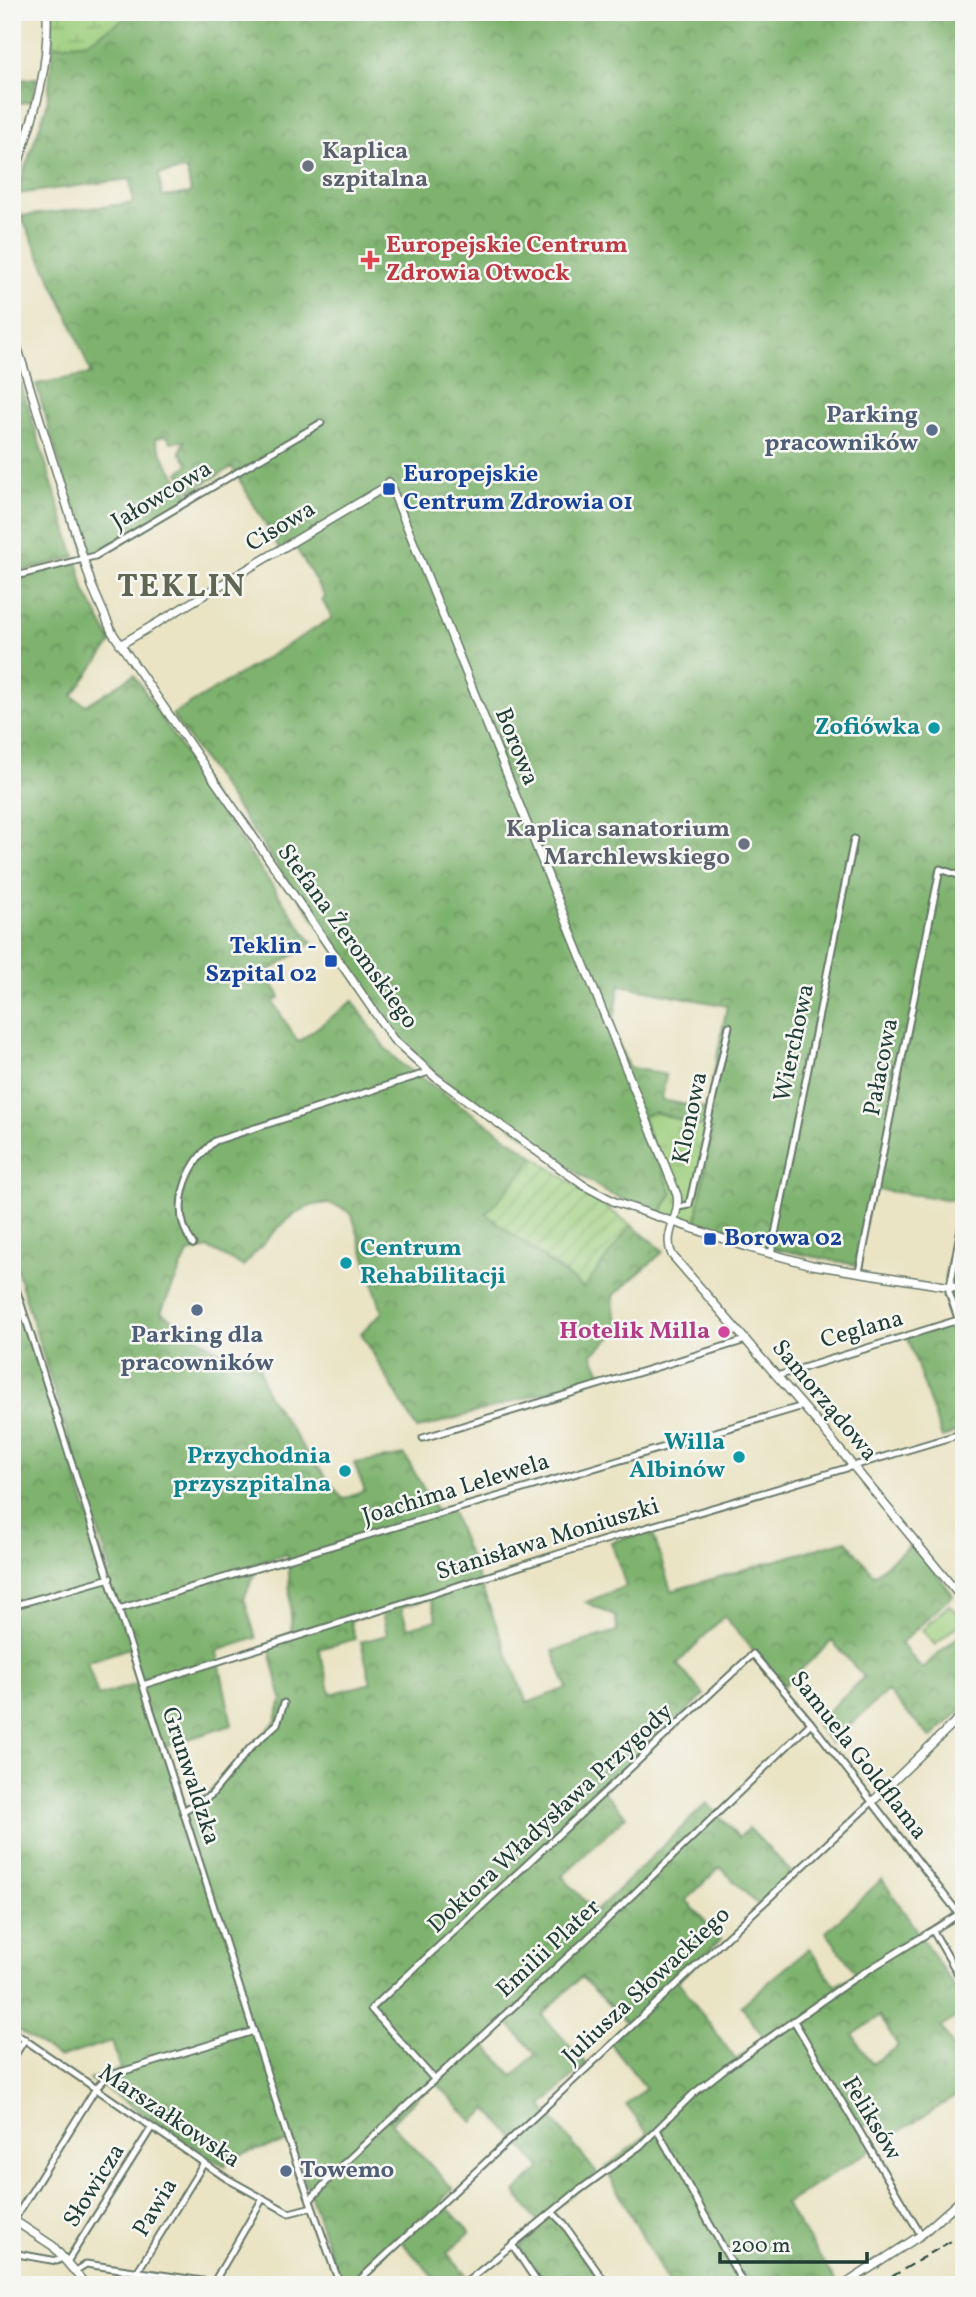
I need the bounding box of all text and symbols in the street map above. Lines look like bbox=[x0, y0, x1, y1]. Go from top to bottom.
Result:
place label: Kaplica szpitalna bbox=[322, 135, 428, 197]
marker: Kaplica szpitalna bbox=[300, 158, 316, 174]
place label: Europejskie Centrum Zdrowia Otwock bbox=[386, 229, 628, 291]
marker: Europejskie Centrum Zdrowia Otwock bbox=[360, 250, 380, 270]
place label: Parking pracowników bbox=[764, 399, 918, 461]
marker: Parking pracowników bbox=[924, 422, 940, 438]
street label: Jałowcowa bbox=[105, 453, 219, 539]
place label: Europejskie Centrum Zdrowia 01 bbox=[403, 458, 633, 520]
marker: Europejskie Centrum Zdrowia 01 bbox=[381, 481, 397, 497]
street label: Cisowa bbox=[240, 493, 322, 561]
district label: TEKLIN bbox=[117, 566, 247, 610]
street label: Borowa bbox=[485, 703, 547, 791]
place label: Zofiówka bbox=[815, 711, 920, 745]
marker: Zofiówka bbox=[926, 720, 942, 736]
place label: Kaplica sanatorium Marchlewskiego bbox=[506, 813, 730, 875]
marker: Kaplica sanatorium Marchlewskiego bbox=[736, 836, 752, 852]
street label: Stefana Żeromskiego bbox=[268, 837, 426, 1037]
place label: Teklin - Szpital 02 bbox=[206, 930, 317, 992]
marker: Teklin - Szpital 02 bbox=[323, 953, 339, 969]
street label: Wierchowa bbox=[766, 981, 824, 1105]
street label: Pałacowa bbox=[856, 1015, 908, 1119]
street label: Klonowa bbox=[665, 1069, 717, 1167]
place label: Borowa 02 bbox=[724, 1222, 842, 1256]
marker: Borowa 02 bbox=[702, 1231, 718, 1247]
place label: Centrum Rehabilitacji bbox=[360, 1232, 506, 1294]
marker: Centrum Rehabilitacji bbox=[338, 1255, 354, 1271]
marker: Parking dla pracowników bbox=[189, 1302, 205, 1318]
street label: Ceglana bbox=[817, 1302, 907, 1358]
place label: Hotelik Milla bbox=[559, 1315, 710, 1349]
place label: Parking dla pracowników bbox=[120, 1319, 274, 1381]
marker: Hotelik Milla bbox=[716, 1324, 732, 1340]
street label: Samorządowa bbox=[763, 1333, 885, 1469]
place label: Willa Albinów bbox=[629, 1426, 725, 1488]
place label: Przychodnia przyszpitalna bbox=[173, 1440, 331, 1502]
street label: Joachima Lelewela bbox=[358, 1445, 554, 1535]
marker: Willa Albinów bbox=[731, 1449, 747, 1465]
marker: Przychodnia przyszpitalna bbox=[337, 1463, 353, 1479]
street label: Stanisława Moniuszki bbox=[432, 1490, 664, 1590]
street label: Samuela Goldflama bbox=[781, 1664, 935, 1848]
street label: Doktora Władysława Przygody bbox=[421, 1696, 681, 1942]
street label: Grunwaldzka bbox=[152, 1703, 228, 1849]
street label: Emilii Plater bbox=[489, 1892, 609, 2006]
street label: Juliusza Słowackiego bbox=[555, 1899, 739, 2073]
street label: Marszałkowska bbox=[91, 2057, 247, 2177]
street label: Feliksów bbox=[833, 2071, 910, 2168]
street label: Słowicza bbox=[56, 2137, 134, 2235]
place label: Towemo bbox=[300, 2154, 394, 2188]
marker: Towemo bbox=[278, 2163, 294, 2179]
street label: Pawia bbox=[125, 2172, 187, 2244]
scale bar bbox=[720, 2220, 867, 2264]
text: 200 m bbox=[731, 2232, 791, 2261]

